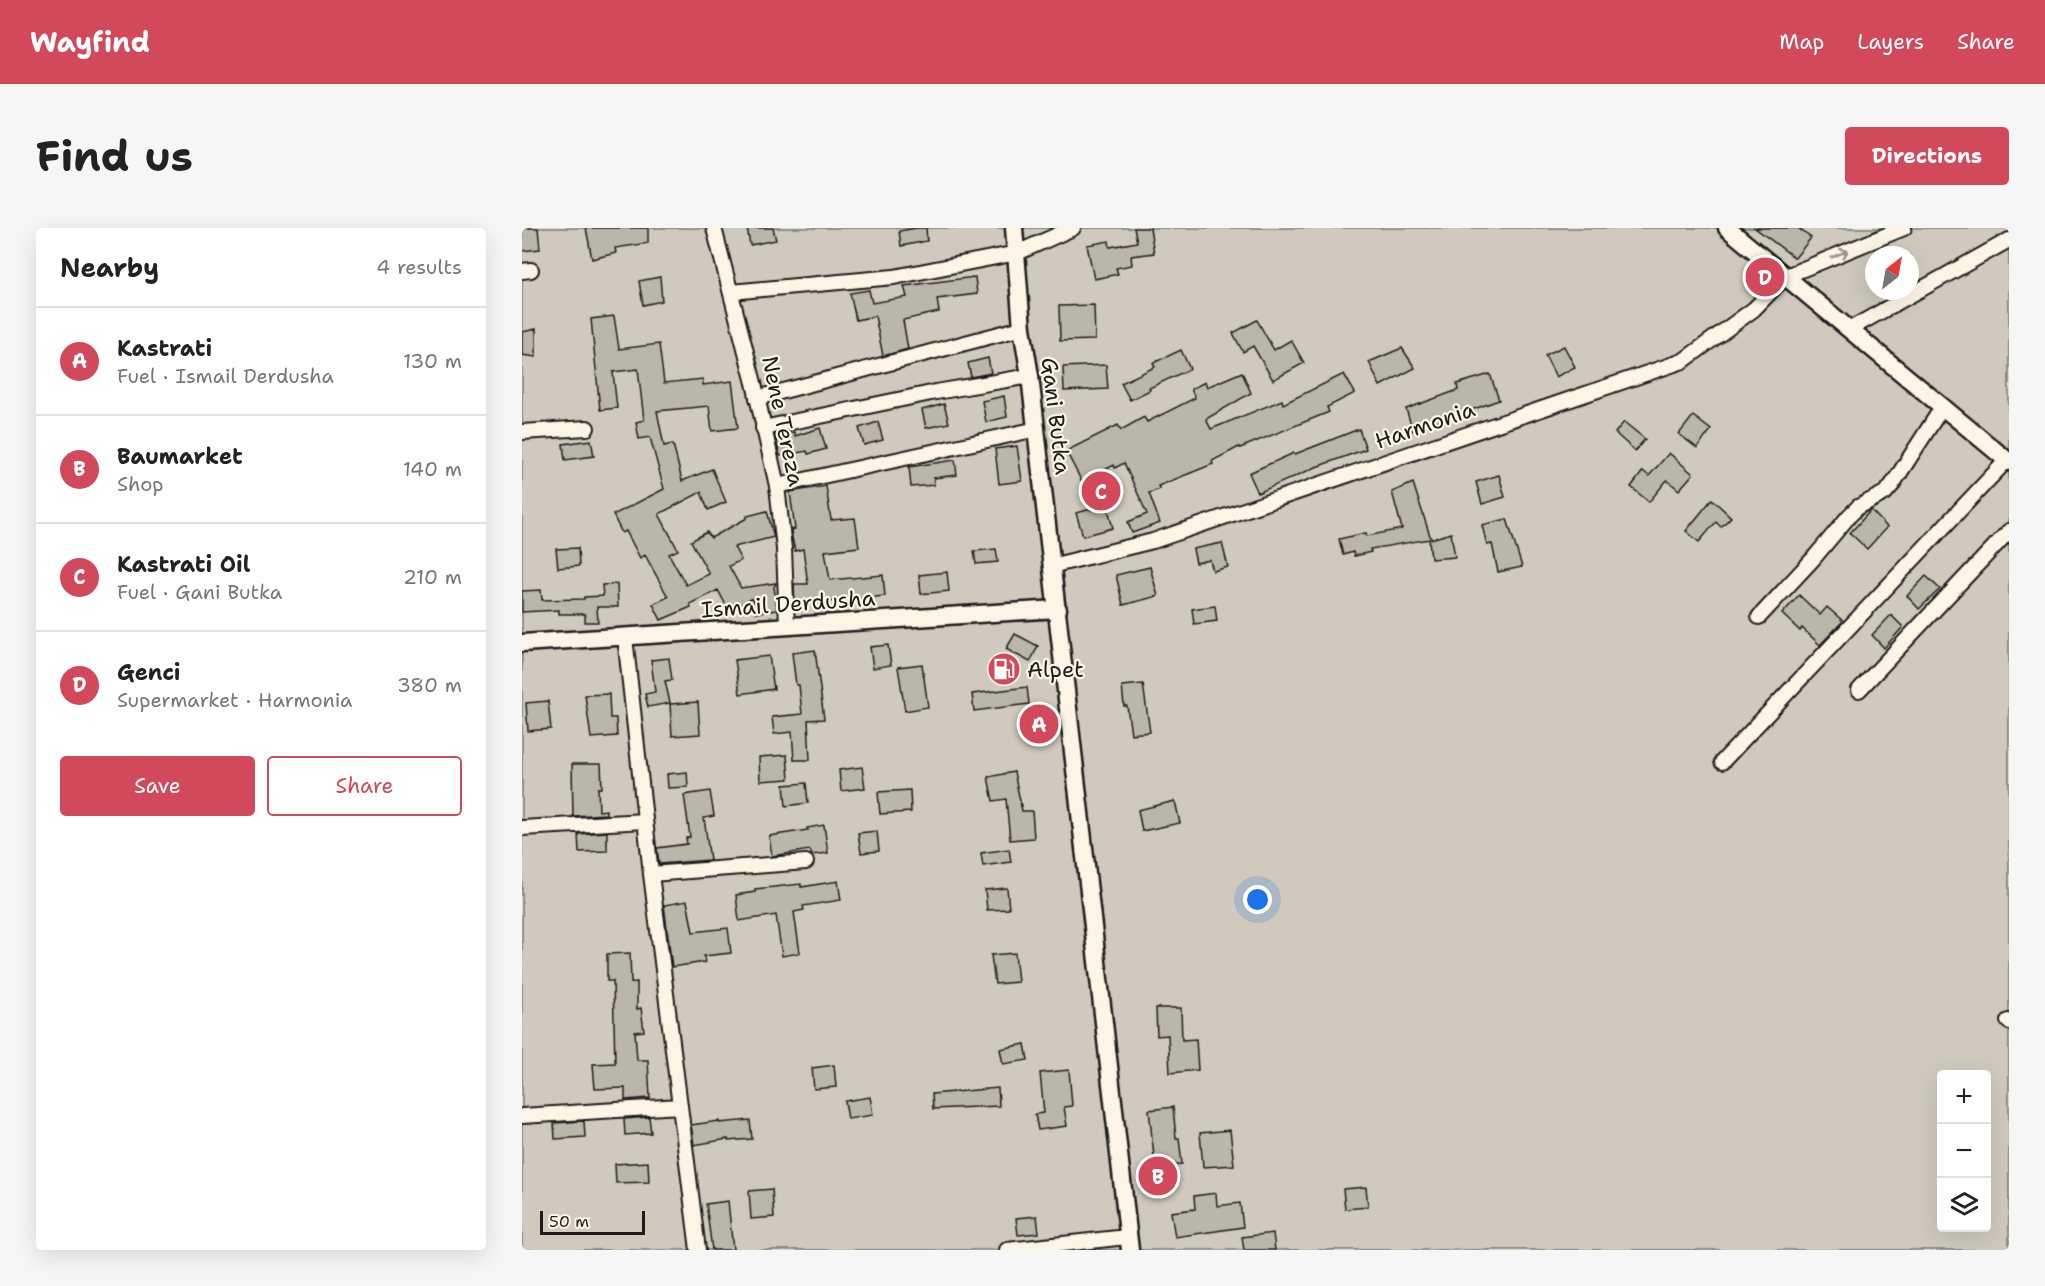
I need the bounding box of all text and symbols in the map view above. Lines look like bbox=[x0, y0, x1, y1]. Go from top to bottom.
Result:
text: Wayfind bbox=[30, 23, 150, 61]
text: Map bbox=[1779, 28, 1824, 56]
text: Layers bbox=[1857, 28, 1924, 56]
text: Share bbox=[1957, 28, 2015, 56]
button: Directions bbox=[1845, 127, 2009, 185]
text: Find us bbox=[36, 128, 193, 184]
north arrow bbox=[1865, 246, 1919, 300]
one-way arrow bbox=[1830, 248, 1849, 259]
text: Nearby bbox=[60, 250, 159, 285]
text: 4 results bbox=[376, 254, 462, 280]
pin: D bbox=[1746, 254, 1784, 300]
text: Kastrati bbox=[117, 334, 212, 363]
text: A bbox=[72, 348, 87, 374]
text: 130 m bbox=[403, 348, 462, 374]
street label: Nene Tereza bbox=[755, 353, 811, 489]
street label: Gani Butka bbox=[1034, 356, 1078, 476]
text: Fuel · Ismail Derdusha bbox=[117, 363, 334, 389]
street label: Harmonia bbox=[1371, 394, 1479, 456]
text: Baumarket bbox=[117, 442, 243, 471]
text: B bbox=[73, 456, 86, 482]
text: 140 m bbox=[403, 456, 462, 482]
pin: C bbox=[1082, 468, 1120, 514]
text: Shop bbox=[117, 471, 164, 497]
text: Kastrati Oil bbox=[117, 550, 250, 579]
text: C bbox=[73, 564, 86, 590]
text: 210 m bbox=[403, 564, 462, 590]
text: Fuel · Gani Butka bbox=[117, 579, 282, 605]
street label: Ismail Derdusha bbox=[700, 583, 876, 625]
fuel station icon: Alpet bbox=[986, 651, 1022, 687]
place label: Alpet bbox=[1027, 655, 1084, 684]
text: Genci bbox=[117, 658, 181, 687]
text: D bbox=[72, 672, 87, 698]
text: 380 m bbox=[397, 672, 462, 698]
text: Supermarket · Harmonia bbox=[117, 687, 352, 713]
pin: A bbox=[1020, 702, 1058, 746]
button: Save bbox=[60, 756, 255, 816]
button: Share bbox=[267, 756, 462, 816]
your location bbox=[1243, 885, 1272, 914]
map controls bbox=[1937, 1070, 1991, 1232]
button: + bbox=[1937, 1070, 1991, 1124]
button: − bbox=[1937, 1124, 1991, 1178]
pin: B bbox=[1138, 1154, 1178, 1198]
button: layers bbox=[1937, 1178, 1991, 1232]
scale bar bbox=[540, 1208, 645, 1236]
text: 50 m bbox=[549, 1211, 589, 1232]

